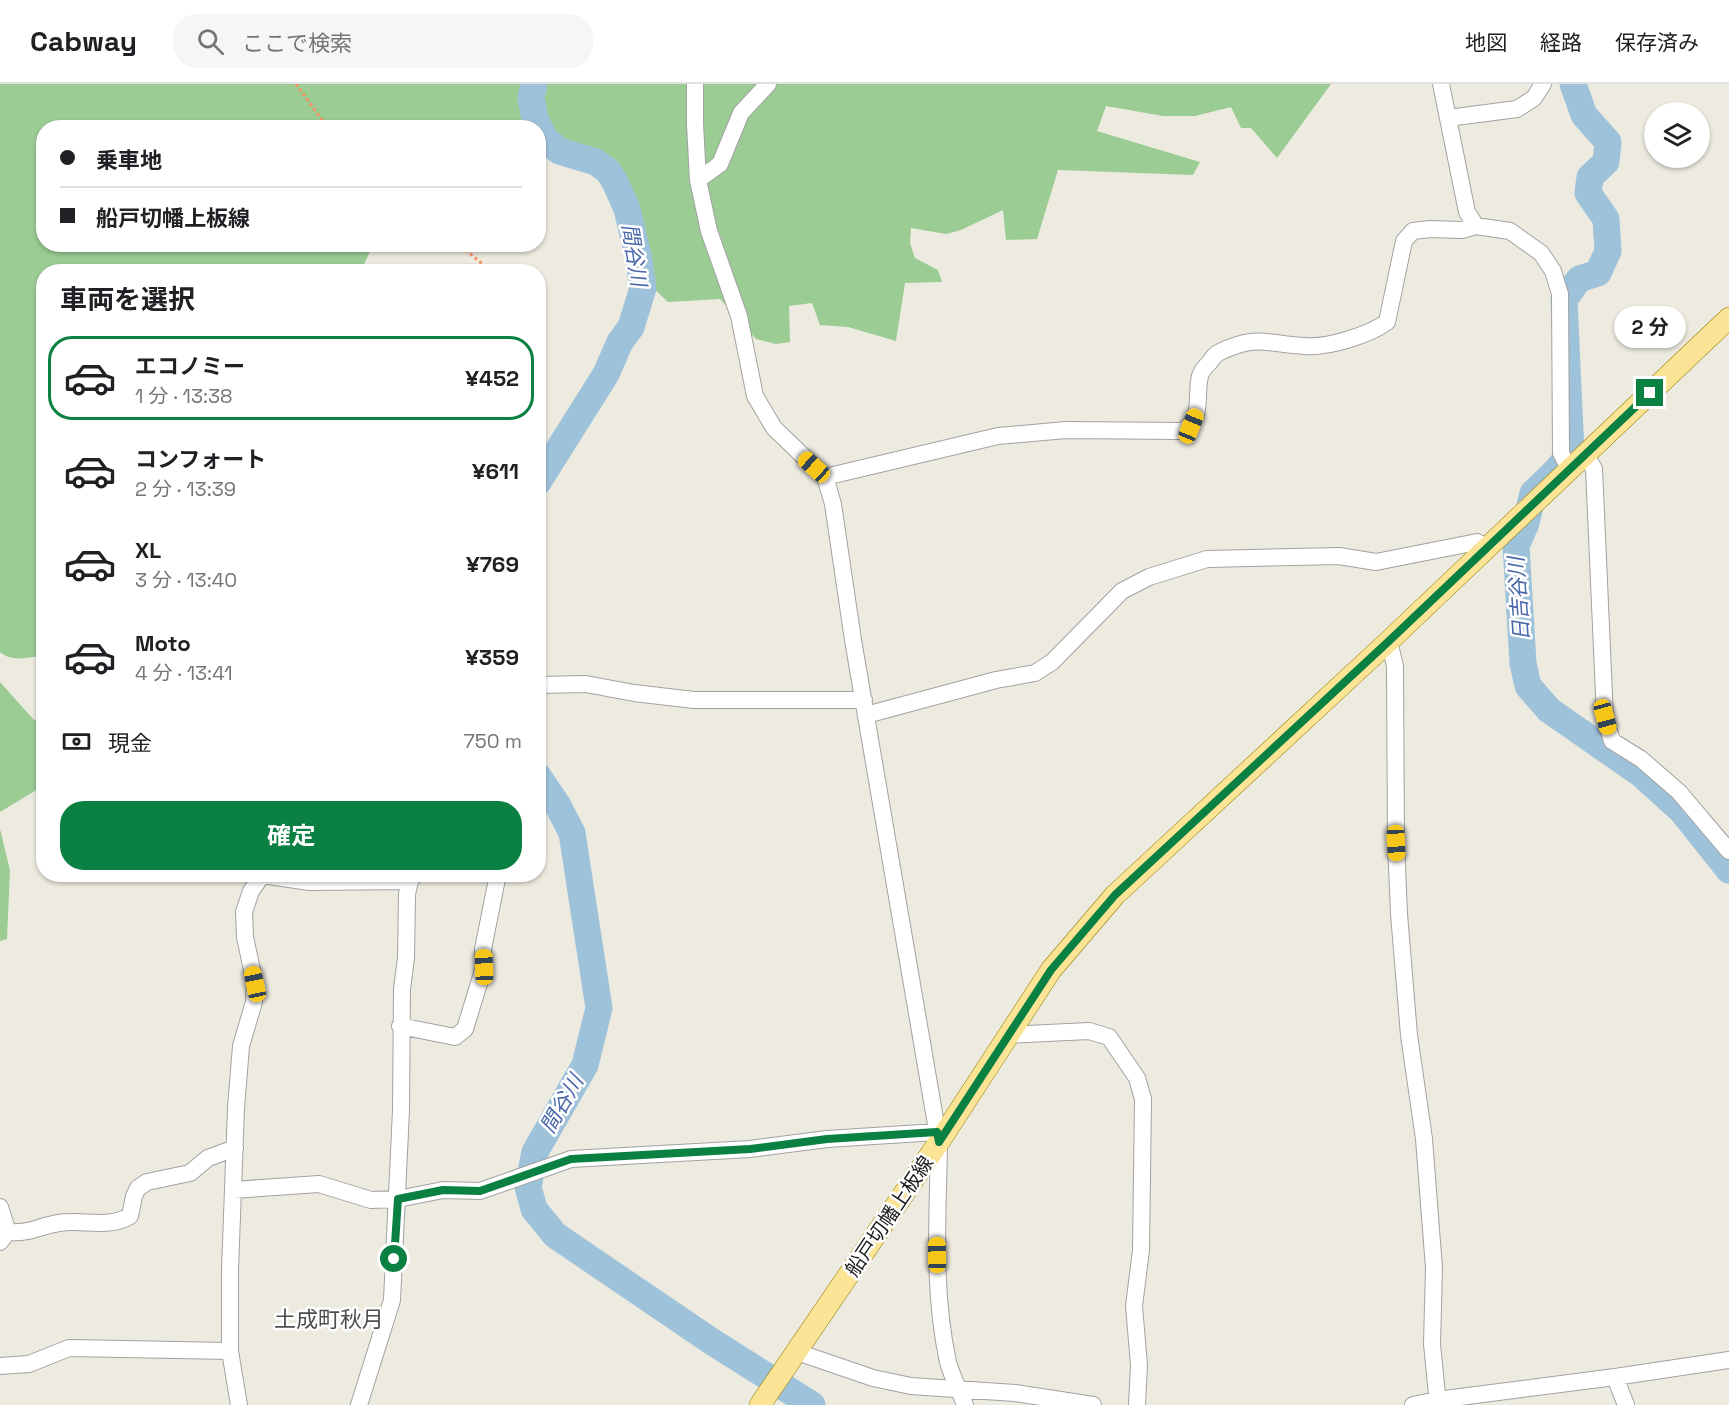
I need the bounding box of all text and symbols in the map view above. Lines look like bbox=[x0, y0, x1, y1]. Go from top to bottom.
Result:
search box bbox=[173, 14, 593, 68]
text: Cabway bbox=[30, 23, 137, 59]
icon: search bbox=[194, 25, 227, 58]
text: ここで検索 bbox=[242, 29, 352, 57]
text: 地図 bbox=[1465, 29, 1507, 56]
text: 経路 bbox=[1540, 29, 1582, 56]
text: 保存済み bbox=[1615, 29, 1699, 56]
map controls bbox=[1644, 102, 1710, 168]
button: layers bbox=[1644, 102, 1710, 168]
text: 乗車地 bbox=[96, 146, 162, 174]
text: 船戸切幡上板線 bbox=[96, 204, 250, 232]
water label: 間谷川 bbox=[616, 222, 653, 290]
text: 車両を選択 bbox=[60, 282, 195, 317]
callout: 2 分 bbox=[1614, 306, 1686, 348]
text: 2 分 bbox=[1632, 314, 1668, 340]
icon: car bbox=[63, 351, 117, 405]
text: エコノミー bbox=[135, 352, 245, 380]
text: ¥452 bbox=[465, 364, 519, 392]
route end bbox=[1636, 379, 1663, 406]
text: 1 分 · 13:38 bbox=[135, 383, 233, 409]
car bbox=[1176, 406, 1206, 446]
icon: car bbox=[63, 444, 117, 498]
text: コンフォート bbox=[135, 445, 266, 473]
car bbox=[795, 448, 833, 486]
text: ¥611 bbox=[472, 457, 519, 485]
text: 2 分 · 13:39 bbox=[135, 476, 236, 502]
text: XL bbox=[135, 536, 161, 564]
icon: car bbox=[63, 537, 117, 591]
text: ¥769 bbox=[466, 550, 519, 578]
water label: 日吉谷川 bbox=[1502, 554, 1535, 642]
text: 3 分 · 13:40 bbox=[135, 567, 237, 593]
text: Moto bbox=[135, 629, 191, 657]
icon: car bbox=[63, 630, 117, 684]
text: ¥359 bbox=[465, 643, 519, 671]
text: 4 分 · 13:41 bbox=[135, 660, 233, 686]
car bbox=[1592, 697, 1618, 737]
icon: cash bbox=[60, 725, 93, 758]
text: 750 m bbox=[464, 728, 522, 754]
text: 現金 bbox=[108, 729, 152, 757]
button: 確定 bbox=[60, 801, 522, 870]
car bbox=[1386, 825, 1406, 861]
car bbox=[474, 949, 494, 985]
car bbox=[242, 965, 268, 1003]
water label: 間谷川 bbox=[534, 1068, 590, 1138]
street label: 船戸切幡上板線 bbox=[839, 1151, 939, 1281]
car bbox=[928, 1237, 946, 1273]
route start bbox=[380, 1245, 407, 1272]
district label: 土成町秋月 bbox=[274, 1305, 384, 1333]

